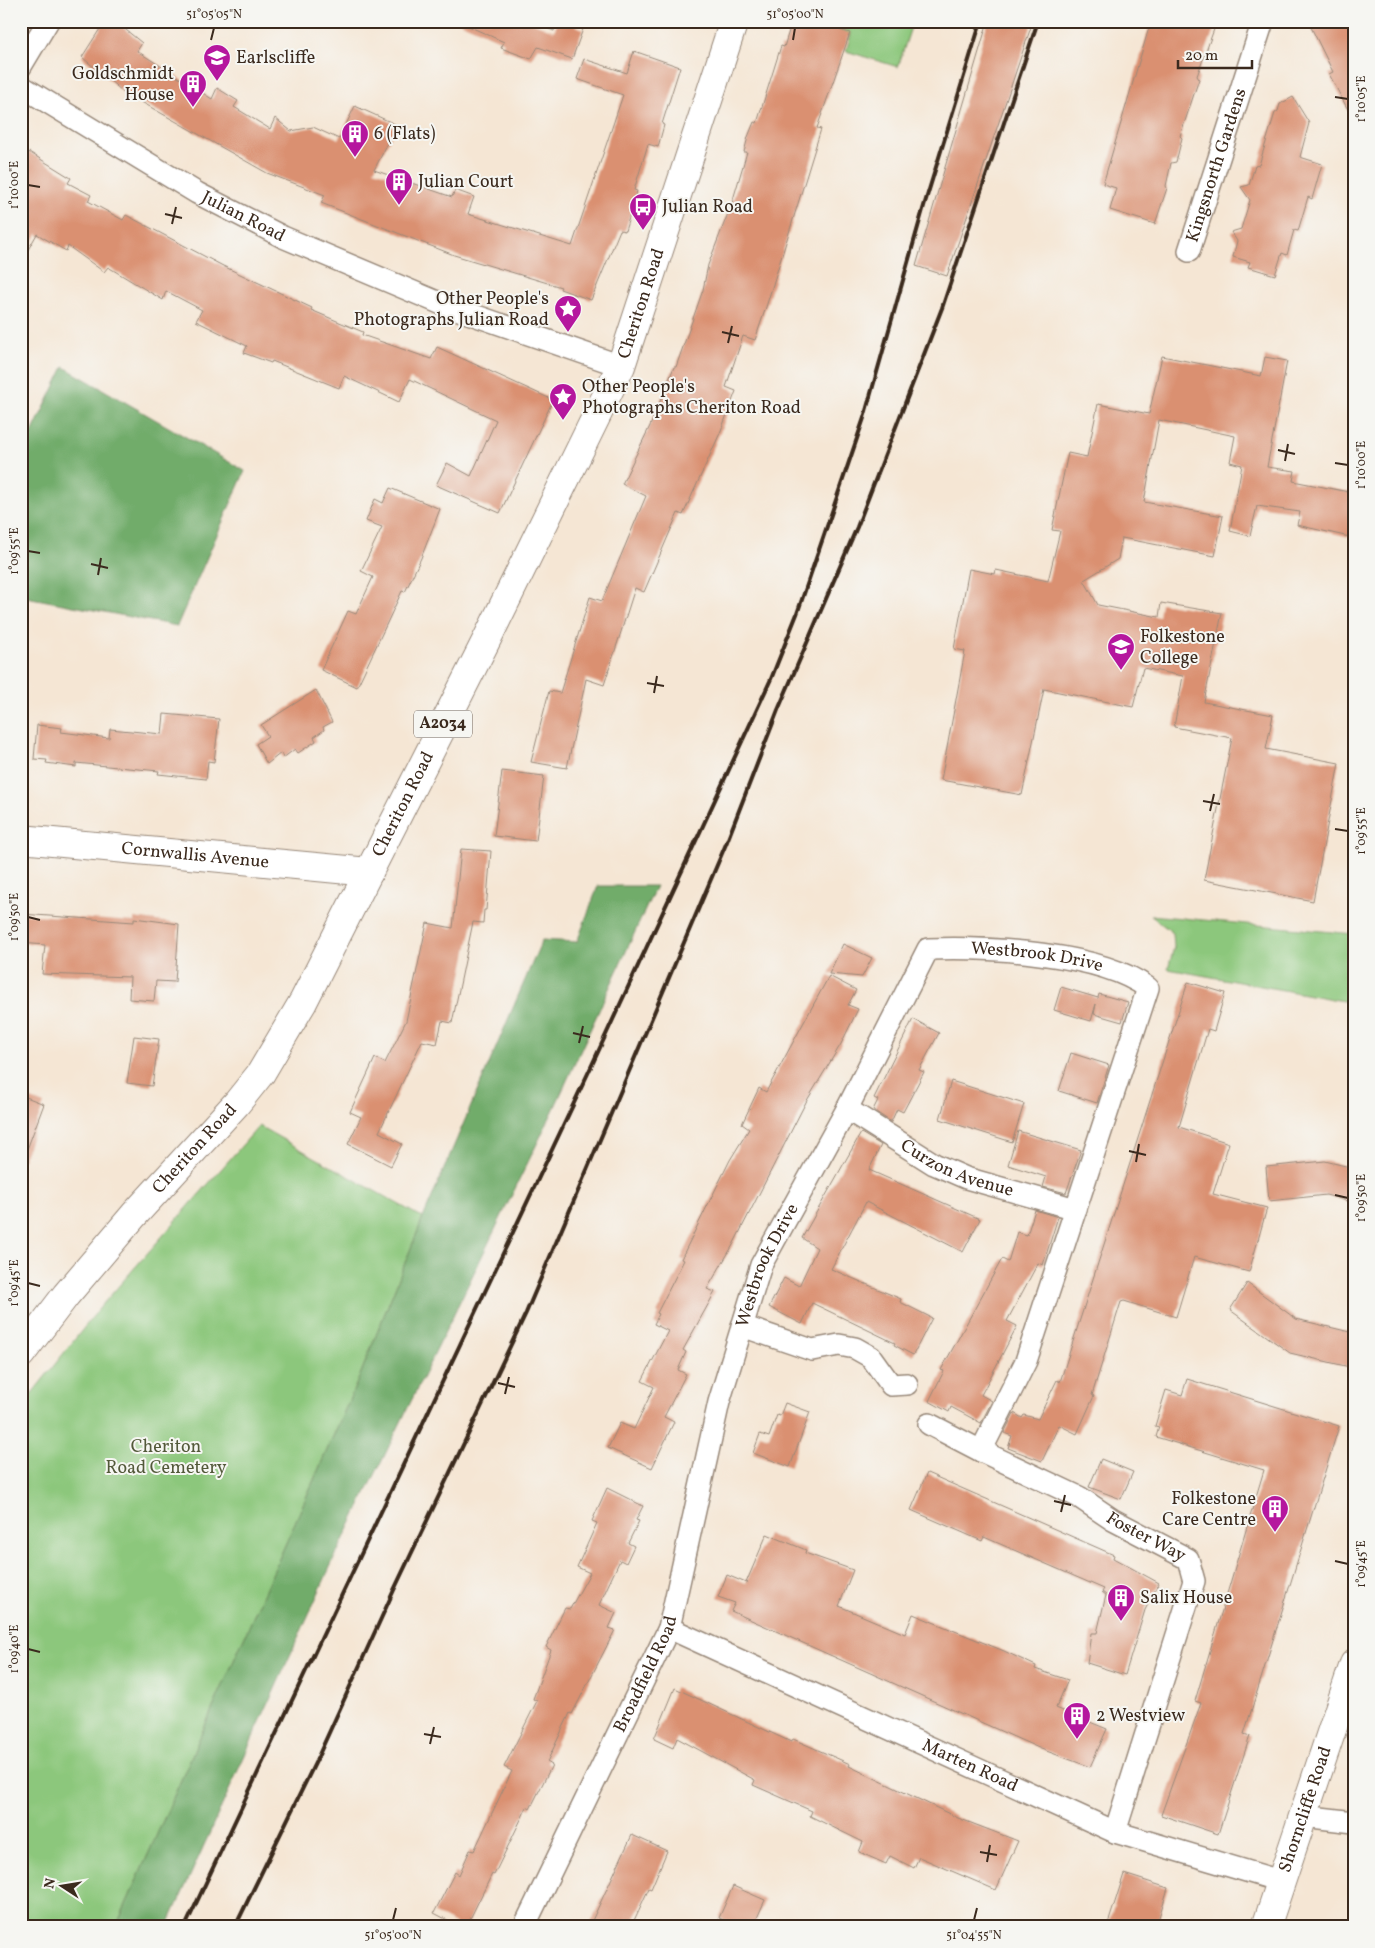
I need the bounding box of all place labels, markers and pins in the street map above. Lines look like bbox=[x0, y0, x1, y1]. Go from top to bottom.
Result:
school or university icon: Earlscliffe bbox=[202, 43, 232, 82]
place label: Earlscliffe bbox=[236, 46, 315, 71]
place label: Goldschmidt House bbox=[72, 62, 174, 108]
building icon: Goldschmidt House bbox=[178, 69, 208, 108]
building icon: 6 (Flats) bbox=[340, 119, 370, 158]
place label: 6 (Flats) bbox=[374, 122, 435, 147]
building icon: Julian Court bbox=[384, 167, 414, 206]
place label: Julian Court bbox=[418, 170, 514, 195]
bus stop icon: Julian Road bbox=[628, 192, 658, 231]
place label: Julian Road bbox=[662, 195, 753, 220]
place label: Other People's Photographs Julian Road bbox=[354, 287, 549, 333]
place icon: Other People's Photographs Julian Road bbox=[553, 294, 583, 333]
place label: Other People's Photographs Cheriton Road bbox=[582, 375, 801, 421]
place icon: Other People's Photographs Cheriton Road bbox=[548, 382, 578, 421]
place label: Folkestone College bbox=[1140, 625, 1225, 671]
school or university icon: Folkestone College bbox=[1106, 632, 1136, 671]
place label: Folkestone Care Centre bbox=[1162, 1487, 1256, 1533]
building icon: Folkestone Care Centre bbox=[1260, 1494, 1290, 1533]
building icon: Salix House bbox=[1106, 1583, 1136, 1622]
place label: Salix House bbox=[1140, 1586, 1232, 1611]
building icon: 2 Westview bbox=[1062, 1701, 1092, 1740]
place label: 2 Westview bbox=[1096, 1704, 1185, 1729]

